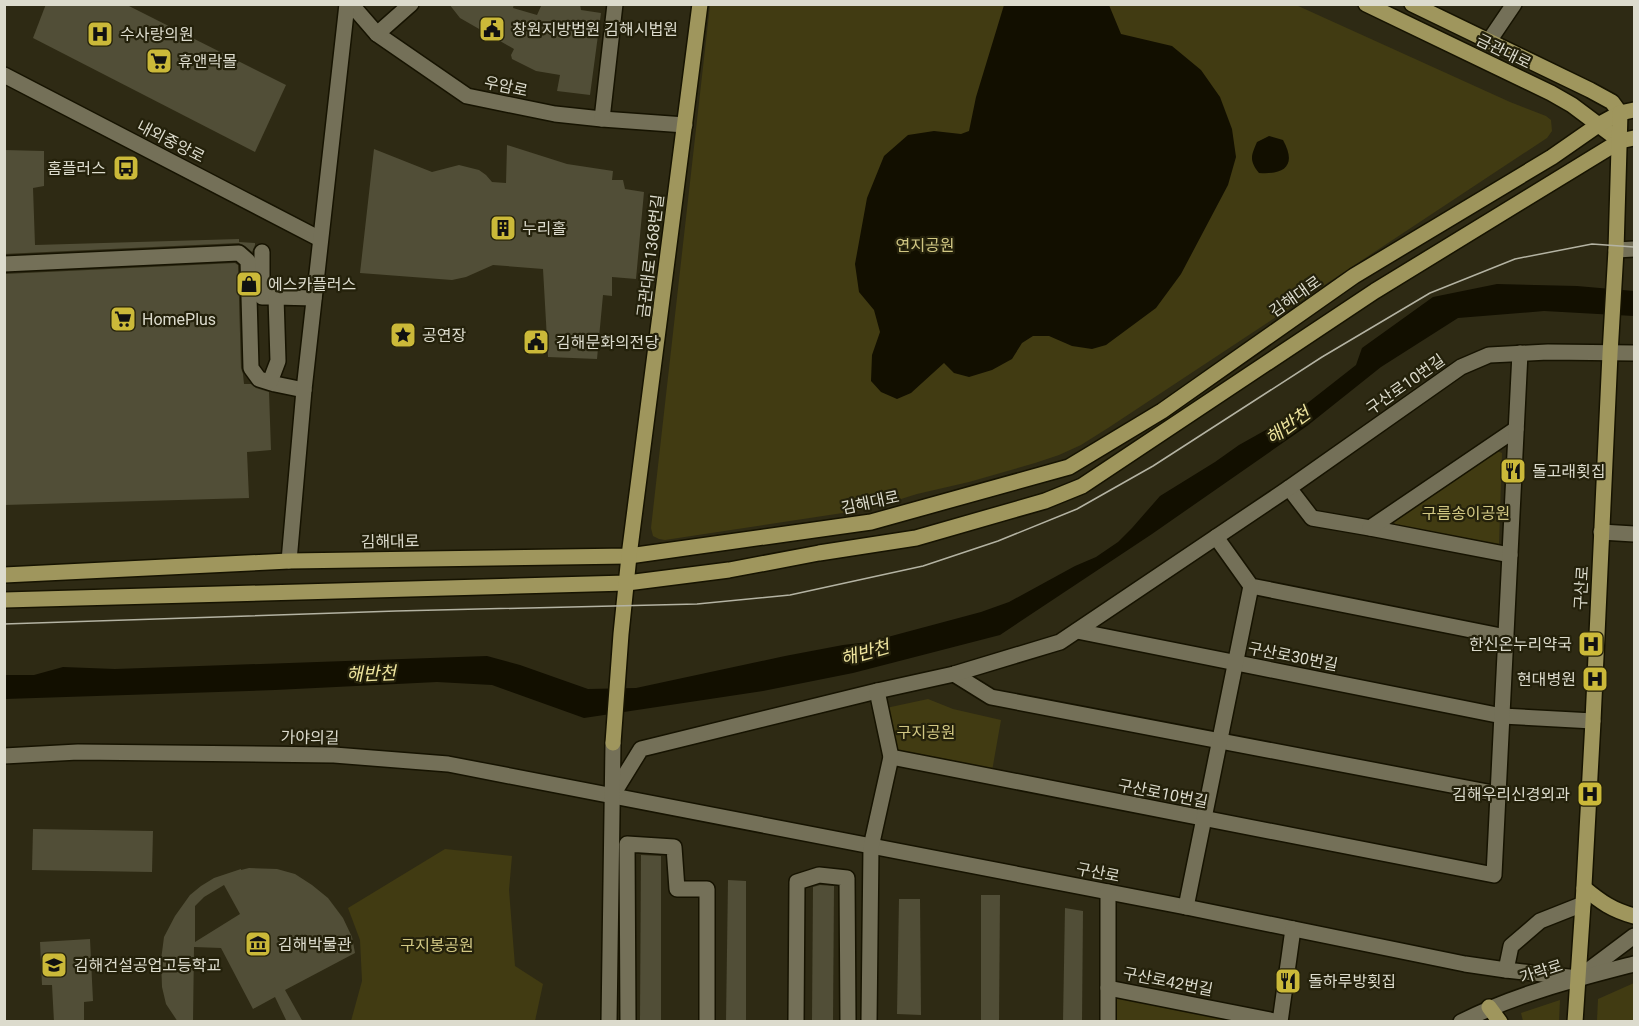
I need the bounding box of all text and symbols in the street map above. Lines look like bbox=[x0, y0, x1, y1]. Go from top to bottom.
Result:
public building icon: 창원지방법원 김해시법원 bbox=[477, 14, 507, 44]
hospital icon: 수사랑의원 bbox=[85, 19, 115, 49]
place label: 창원지방법원 김해시법원 bbox=[512, 20, 678, 39]
place label: 수사랑의원 bbox=[120, 25, 194, 44]
street label: 금관대로 bbox=[1473, 30, 1535, 73]
supermarket icon: 휴앤락몰 bbox=[144, 46, 174, 76]
place label: 휴앤락몰 bbox=[178, 52, 237, 71]
street label: 우암로 bbox=[482, 73, 530, 100]
street label: 내외중앙로 bbox=[134, 116, 208, 167]
bus stop icon: 홈플러스 bbox=[111, 153, 141, 183]
place label: 홈플러스 bbox=[47, 159, 106, 178]
street label: 금관대로1368번길 bbox=[633, 193, 667, 319]
building icon: 누리홀 bbox=[488, 213, 518, 243]
place label: 누리홀 bbox=[522, 219, 566, 238]
park label: 연지공원 bbox=[896, 236, 954, 255]
shop icon: 에스카플러스 bbox=[234, 269, 264, 299]
street label: 김해대로 bbox=[1266, 272, 1325, 321]
place label: 에스카플러스 bbox=[268, 275, 356, 294]
supermarket icon: HomePlus bbox=[108, 304, 138, 334]
place label: HomePlus bbox=[142, 310, 216, 329]
place icon: 공연장 bbox=[388, 320, 418, 350]
place label: 공연장 bbox=[422, 326, 466, 345]
public building icon: 김해문화의전당 bbox=[521, 327, 551, 357]
place label: 김해문화의전당 bbox=[556, 333, 659, 352]
street label: 구산로10번길 bbox=[1362, 350, 1448, 418]
water label: 해반천 bbox=[1261, 401, 1316, 449]
restaurant icon: 돌고래횟집 bbox=[1498, 456, 1528, 486]
place label: 돌고래횟집 bbox=[1532, 462, 1606, 481]
street label: 김해대로 bbox=[839, 487, 901, 518]
park label: 구름송이공원 bbox=[1422, 504, 1510, 523]
street label: 김해대로 bbox=[360, 531, 420, 552]
street label: 구산로 bbox=[1571, 565, 1592, 611]
hospital icon: 한신온누리약국 bbox=[1576, 629, 1606, 659]
water label: 해반천 bbox=[838, 635, 894, 669]
place label: 한신온누리약국 bbox=[1469, 635, 1572, 654]
street label: 구산로30번길 bbox=[1246, 638, 1340, 675]
water label: 해반천 bbox=[346, 662, 399, 685]
hospital icon: 현대병원 bbox=[1580, 664, 1610, 694]
place label: 현대병원 bbox=[1517, 670, 1576, 689]
park label: 구지공원 bbox=[897, 723, 955, 742]
street label: 가야의길 bbox=[280, 727, 340, 748]
street label: 구산로10번길 bbox=[1116, 775, 1210, 812]
hospital icon: 김해우리신경외과 bbox=[1575, 779, 1605, 809]
place label: 김해우리신경외과 bbox=[1452, 785, 1570, 804]
street label: 구산로 bbox=[1074, 859, 1122, 886]
museum icon: 김해박물관 bbox=[243, 929, 273, 959]
place label: 김해박물관 bbox=[278, 935, 352, 954]
park label: 구지봉공원 bbox=[400, 936, 474, 955]
school or university icon: 김해건설공업고등학교 bbox=[39, 950, 69, 980]
place label: 김해건설공업고등학교 bbox=[74, 956, 221, 975]
street label: 가락로 bbox=[1517, 956, 1565, 987]
street label: 구산로42번길 bbox=[1121, 963, 1215, 1000]
restaurant icon: 돌하루방횟집 bbox=[1273, 966, 1303, 996]
place label: 돌하루방횟집 bbox=[1308, 972, 1396, 991]

